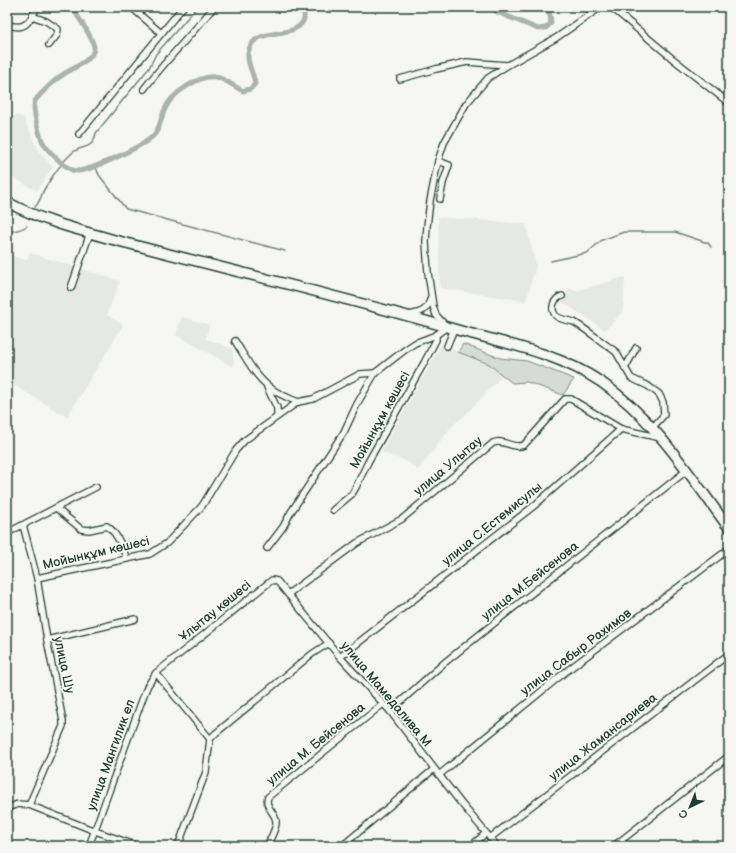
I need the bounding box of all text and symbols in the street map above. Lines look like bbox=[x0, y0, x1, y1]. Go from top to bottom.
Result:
street label: Мойынқұм көшесі bbox=[347, 368, 413, 472]
street label: улица Улытау bbox=[411, 433, 485, 499]
street label: улица С.Естемисулы bbox=[439, 479, 545, 569]
street label: Мойынқұм көшесі bbox=[41, 533, 151, 573]
street label: улица М.Бейсенова bbox=[478, 538, 582, 624]
street label: Ұлытау көшесі bbox=[176, 577, 254, 645]
street label: улица Сабыр Рахимов bbox=[517, 605, 635, 699]
street label: улица Шу bbox=[50, 635, 78, 695]
street label: улица Мамедалива М bbox=[337, 638, 435, 750]
street label: улица Жамансариева bbox=[546, 690, 660, 784]
street label: улица Мангилик ел bbox=[83, 697, 139, 813]
street label: улица М. Бейсенова bbox=[263, 699, 369, 789]
north arrow bbox=[670, 787, 710, 827]
text: С bbox=[676, 806, 691, 821]

